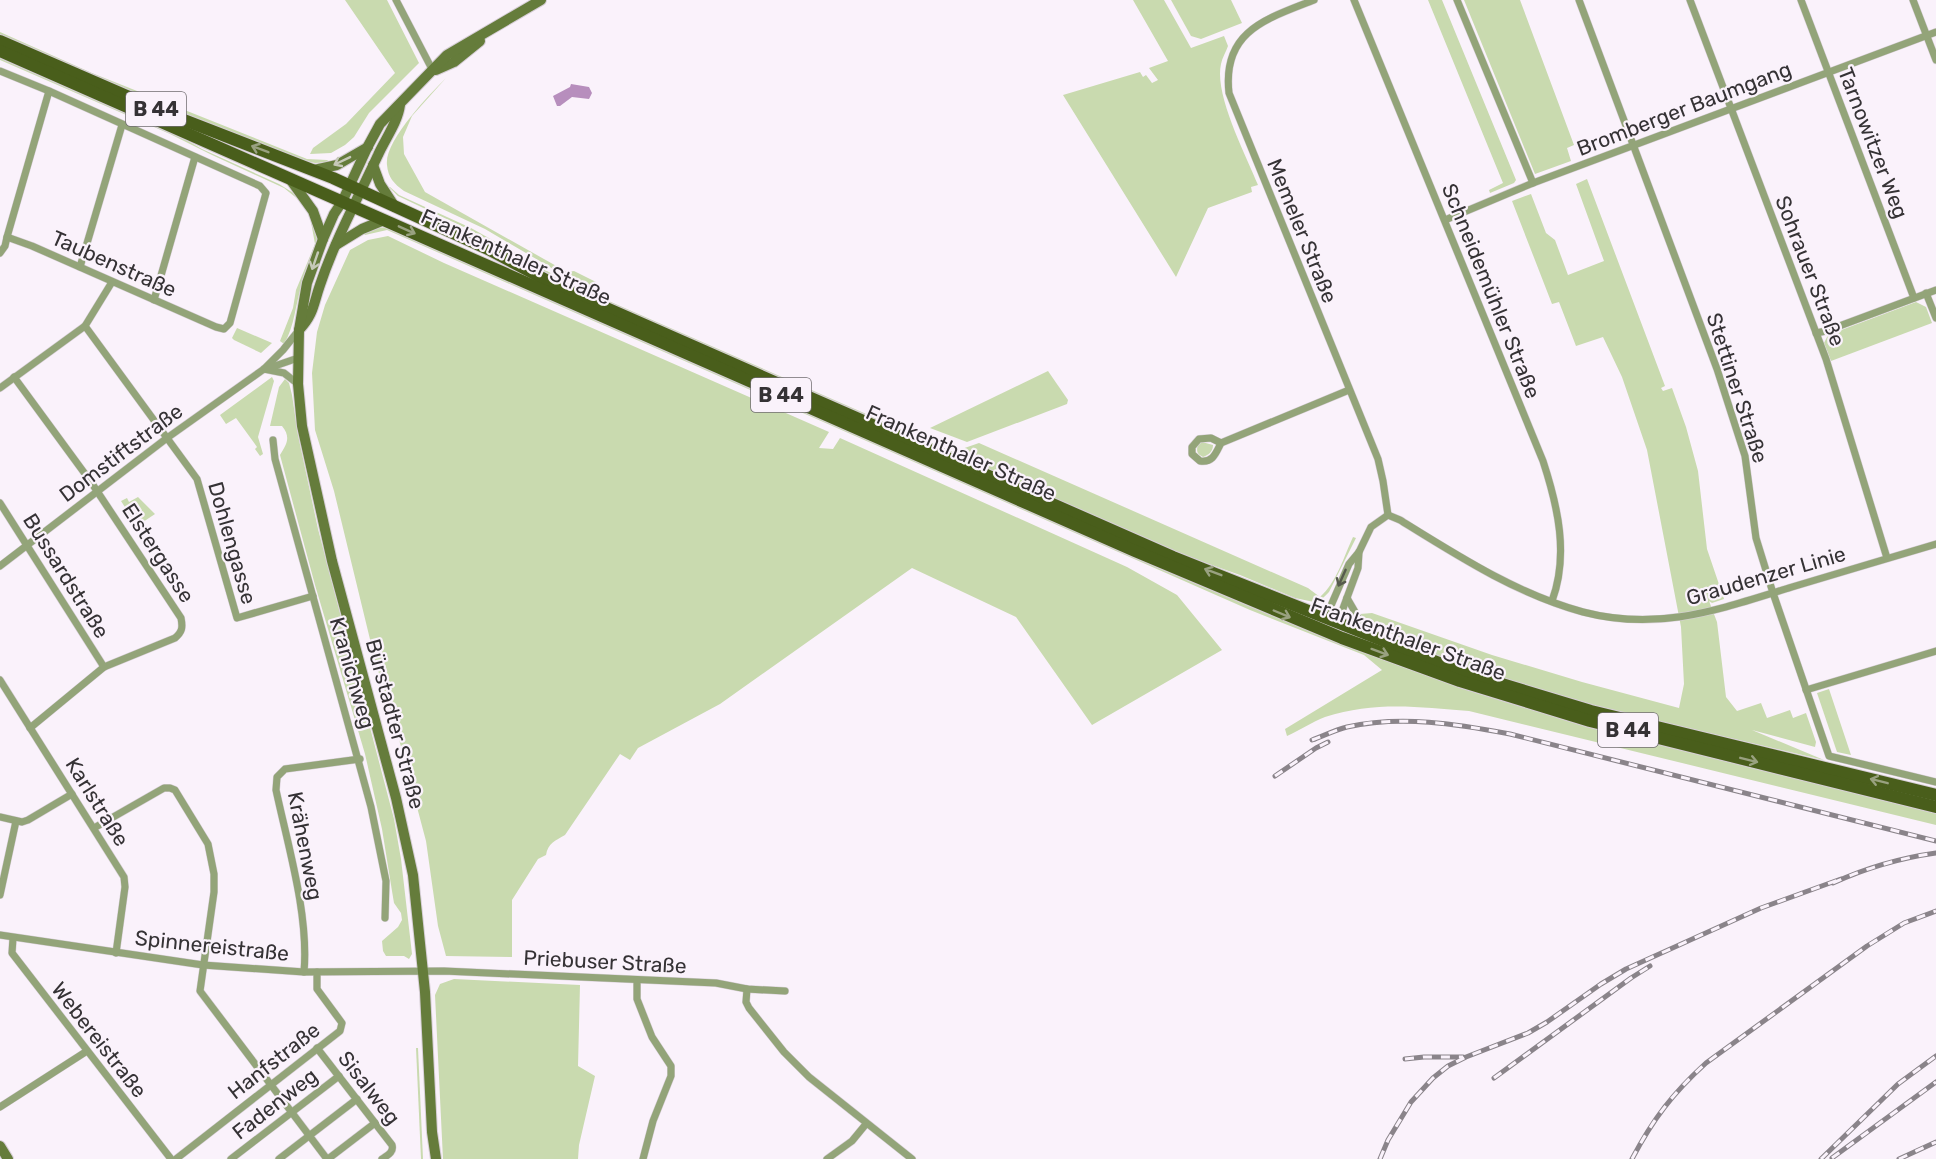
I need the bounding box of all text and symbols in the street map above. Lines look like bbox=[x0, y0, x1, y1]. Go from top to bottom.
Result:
street label: Bromberger Baumgang bbox=[1573, 56, 1795, 161]
street label: Tarnowitzer Weg bbox=[1833, 64, 1914, 222]
road number: B 44 bbox=[126, 92, 186, 126]
one-way arrow bbox=[251, 143, 269, 154]
street label: Memeler Straße bbox=[1262, 155, 1343, 307]
one-way arrow bbox=[334, 156, 352, 168]
street label: Schneidemühler Straße bbox=[1437, 180, 1546, 402]
street label: Sohrauer Straße bbox=[1770, 192, 1851, 350]
street label: Frankenthaler Straße bbox=[417, 203, 615, 310]
street label: Taubenstraße bbox=[48, 225, 180, 302]
one-way arrow bbox=[397, 225, 415, 236]
one-way arrow bbox=[309, 251, 320, 270]
street label: Stettiner Straße bbox=[1701, 310, 1774, 466]
road number: B 44 bbox=[751, 378, 811, 412]
street label: Domstiftstraße bbox=[54, 398, 187, 507]
street label: Frankenthaler Straße bbox=[862, 399, 1060, 506]
street label: Dohlengasse bbox=[203, 479, 262, 607]
street label: Elstergasse bbox=[117, 498, 200, 607]
street label: Bussardstraße bbox=[18, 509, 115, 643]
street label: Graudenzer Linie bbox=[1683, 541, 1848, 610]
one-way arrow bbox=[1204, 566, 1223, 577]
one-way arrow bbox=[1336, 569, 1348, 587]
street label: Frankenthaler Straße bbox=[1307, 592, 1509, 685]
one-way arrow bbox=[1272, 609, 1291, 620]
street label: Kranichweg bbox=[325, 614, 380, 732]
street label: Bürstadter Straße bbox=[361, 636, 430, 812]
one-way arrow bbox=[1371, 648, 1389, 659]
road number: B 44 bbox=[1598, 713, 1658, 747]
street label: Karlstraße bbox=[60, 753, 134, 851]
one-way arrow bbox=[1739, 755, 1758, 767]
one-way arrow bbox=[1870, 775, 1889, 787]
street label: Krähenweg bbox=[283, 790, 328, 902]
street label: Spinnereistraße bbox=[134, 925, 290, 966]
street label: Priebuser Straße bbox=[523, 945, 687, 978]
street label: Webereistraße bbox=[47, 977, 152, 1102]
street label: Hanfstraße bbox=[223, 1017, 325, 1104]
street label: Sisalweg bbox=[333, 1046, 406, 1129]
street label: Fadenweg bbox=[227, 1063, 322, 1145]

